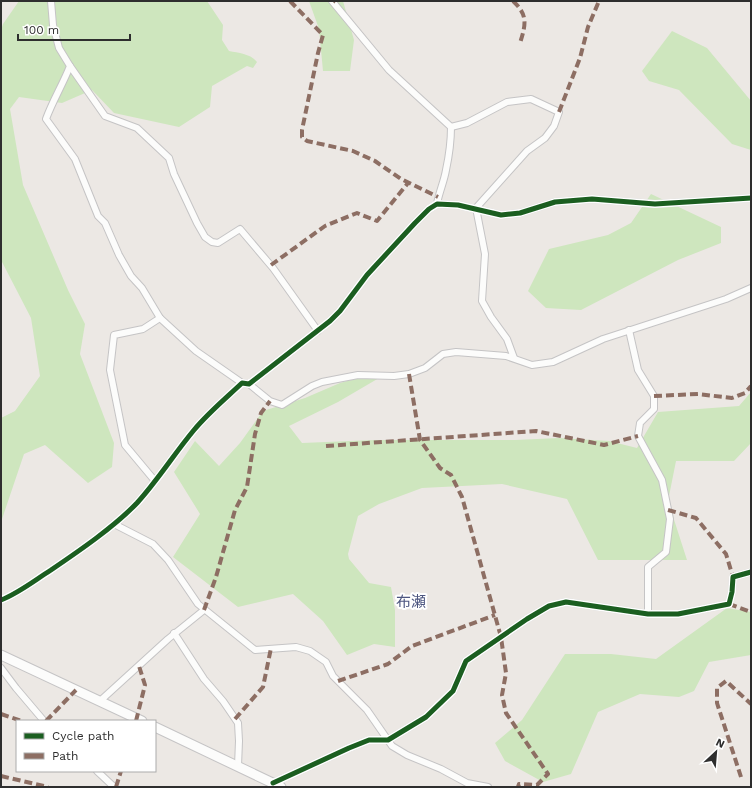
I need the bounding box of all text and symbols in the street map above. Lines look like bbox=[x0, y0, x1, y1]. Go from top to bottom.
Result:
scale bar bbox=[18, 16, 130, 42]
text: 100 m bbox=[24, 23, 59, 37]
district label: 布瀬 bbox=[396, 593, 426, 611]
legend bbox=[16, 720, 156, 772]
text: Cycle path bbox=[52, 729, 114, 743]
north arrow bbox=[696, 732, 736, 772]
text: N bbox=[714, 736, 727, 751]
text: Path bbox=[52, 749, 78, 763]

